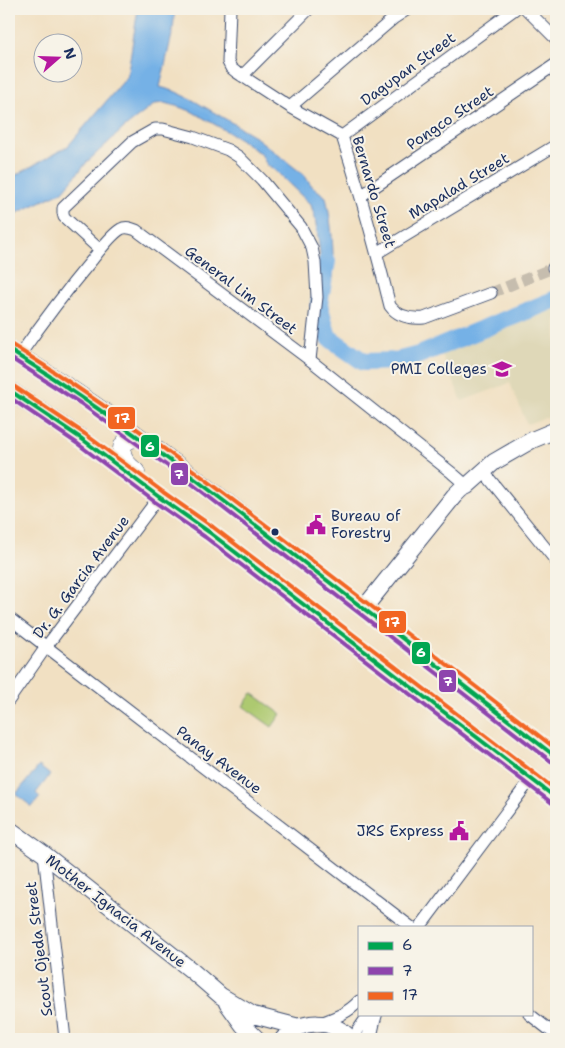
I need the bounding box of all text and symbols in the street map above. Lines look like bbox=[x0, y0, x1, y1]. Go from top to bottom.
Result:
street label: Dagupan Street bbox=[357, 28, 459, 110]
north arrow bbox=[32, 32, 82, 82]
text: N bbox=[60, 45, 81, 62]
street label: Pongco Street bbox=[403, 81, 497, 155]
street label: Bernardo Street bbox=[348, 134, 400, 250]
street label: Mapalad Street bbox=[405, 148, 513, 224]
street label: General Lim Street bbox=[181, 241, 301, 339]
school or university icon: PMI Colleges bbox=[491, 358, 513, 380]
place label: PMI Colleges bbox=[391, 359, 487, 379]
line badge: 17 bbox=[107, 406, 136, 430]
text: 17 bbox=[114, 409, 130, 427]
line badge: 6 bbox=[140, 434, 160, 458]
text: 6 bbox=[145, 437, 155, 455]
line badge: 7 bbox=[170, 462, 189, 486]
text: 7 bbox=[174, 465, 184, 483]
place label: Bureau of Forestry bbox=[331, 506, 401, 543]
street label: Dr. G. Garcia Avenue bbox=[28, 512, 134, 642]
public building icon: Bureau of Forestry bbox=[305, 514, 327, 536]
unlabelled marker bbox=[270, 527, 280, 537]
line badge: 17 bbox=[378, 610, 407, 634]
text: 17 bbox=[384, 613, 400, 631]
line badge: 6 bbox=[411, 641, 431, 665]
text: 6 bbox=[416, 643, 426, 661]
line badge: 7 bbox=[438, 669, 457, 693]
text: 7 bbox=[443, 672, 453, 690]
street label: Panay Avenue bbox=[172, 721, 266, 799]
public building icon: JRS Express bbox=[448, 820, 470, 842]
place label: JRS Express bbox=[356, 821, 444, 841]
street label: Mother Ignacia Avenue bbox=[42, 850, 190, 972]
street label: Scout Ojeda Street bbox=[21, 880, 57, 1018]
legend bbox=[358, 926, 532, 1016]
text: 6 bbox=[402, 935, 413, 955]
text: 7 bbox=[402, 961, 413, 981]
text: 17 bbox=[402, 985, 418, 1005]

